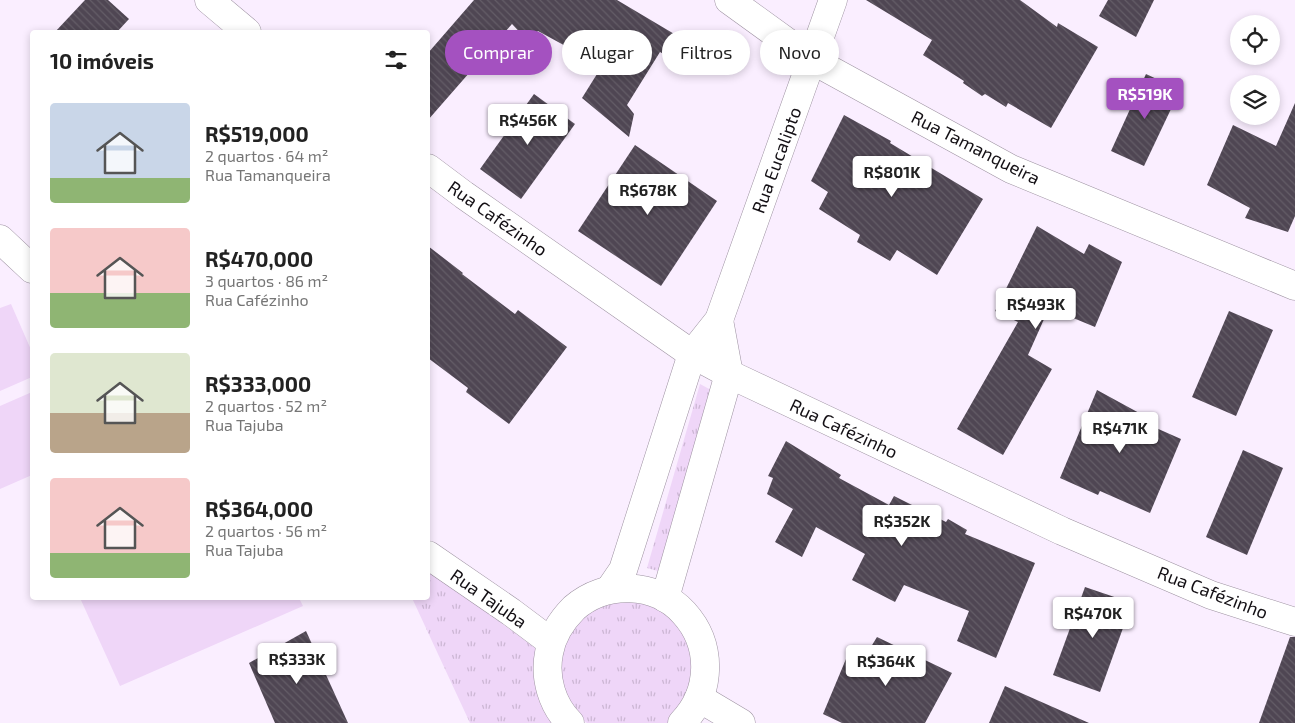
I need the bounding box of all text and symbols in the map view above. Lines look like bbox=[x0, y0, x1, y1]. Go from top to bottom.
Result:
map controls bbox=[1230, 15, 1280, 125]
button: locate bbox=[1230, 15, 1280, 65]
chip: Comprar bbox=[445, 30, 552, 75]
chip: Alugar bbox=[562, 30, 652, 75]
chip: Filtros bbox=[662, 30, 750, 75]
chip: Novo bbox=[760, 30, 839, 75]
icon: filters bbox=[382, 46, 410, 74]
text: 10 imóveis bbox=[50, 48, 154, 73]
button: layers bbox=[1230, 75, 1280, 125]
pin: R$519K bbox=[1104, 78, 1186, 120]
text: R$519K bbox=[1118, 84, 1172, 103]
pin: R$456K bbox=[487, 104, 569, 146]
street label: Rua Eucalipto bbox=[747, 104, 805, 216]
street label: Rua Tamanqueira bbox=[908, 105, 1044, 189]
text: R$456K bbox=[499, 110, 557, 129]
text: R$519,000 bbox=[205, 121, 309, 146]
icon: home bbox=[90, 123, 150, 183]
text: 2 quartos · 64 m² bbox=[205, 146, 328, 165]
pin: R$801K bbox=[851, 156, 933, 198]
text: R$801K bbox=[864, 162, 920, 181]
text: Rua Tamanqueira bbox=[205, 165, 331, 184]
pin: R$678K bbox=[607, 174, 689, 216]
street label: Rua Cafézinho bbox=[444, 176, 552, 260]
text: R$678K bbox=[619, 180, 677, 199]
text: R$470,000 bbox=[205, 246, 313, 271]
icon: home bbox=[90, 248, 150, 308]
text: 3 quartos · 86 m² bbox=[205, 271, 328, 290]
pin: R$493K bbox=[995, 288, 1077, 330]
text: Rua Cafézinho bbox=[205, 290, 309, 309]
text: R$493K bbox=[1007, 294, 1065, 313]
text: R$333,000 bbox=[205, 371, 311, 396]
icon: home bbox=[90, 373, 150, 433]
street label: Rua Cafézinho bbox=[787, 393, 901, 463]
text: 2 quartos · 52 m² bbox=[205, 396, 327, 415]
pin: R$471K bbox=[1079, 412, 1161, 454]
text: Rua Tajuba bbox=[205, 415, 284, 434]
text: R$471K bbox=[1092, 418, 1148, 437]
text: R$364,000 bbox=[205, 496, 313, 521]
icon: home bbox=[90, 498, 150, 558]
pin: R$352K bbox=[861, 504, 943, 547]
text: R$352K bbox=[874, 511, 930, 530]
text: 2 quartos · 56 m² bbox=[205, 521, 327, 540]
text: Rua Tajuba bbox=[205, 540, 284, 559]
street label: Rua Cafézinho bbox=[1155, 561, 1271, 623]
street label: Rua Tajuba bbox=[446, 564, 532, 632]
pin: R$470K bbox=[1052, 596, 1134, 639]
text: R$470K bbox=[1064, 603, 1122, 622]
pin: R$333K bbox=[256, 642, 338, 685]
pin: R$364K bbox=[845, 644, 927, 687]
text: R$333K bbox=[269, 649, 326, 668]
text: R$364K bbox=[857, 651, 915, 670]

